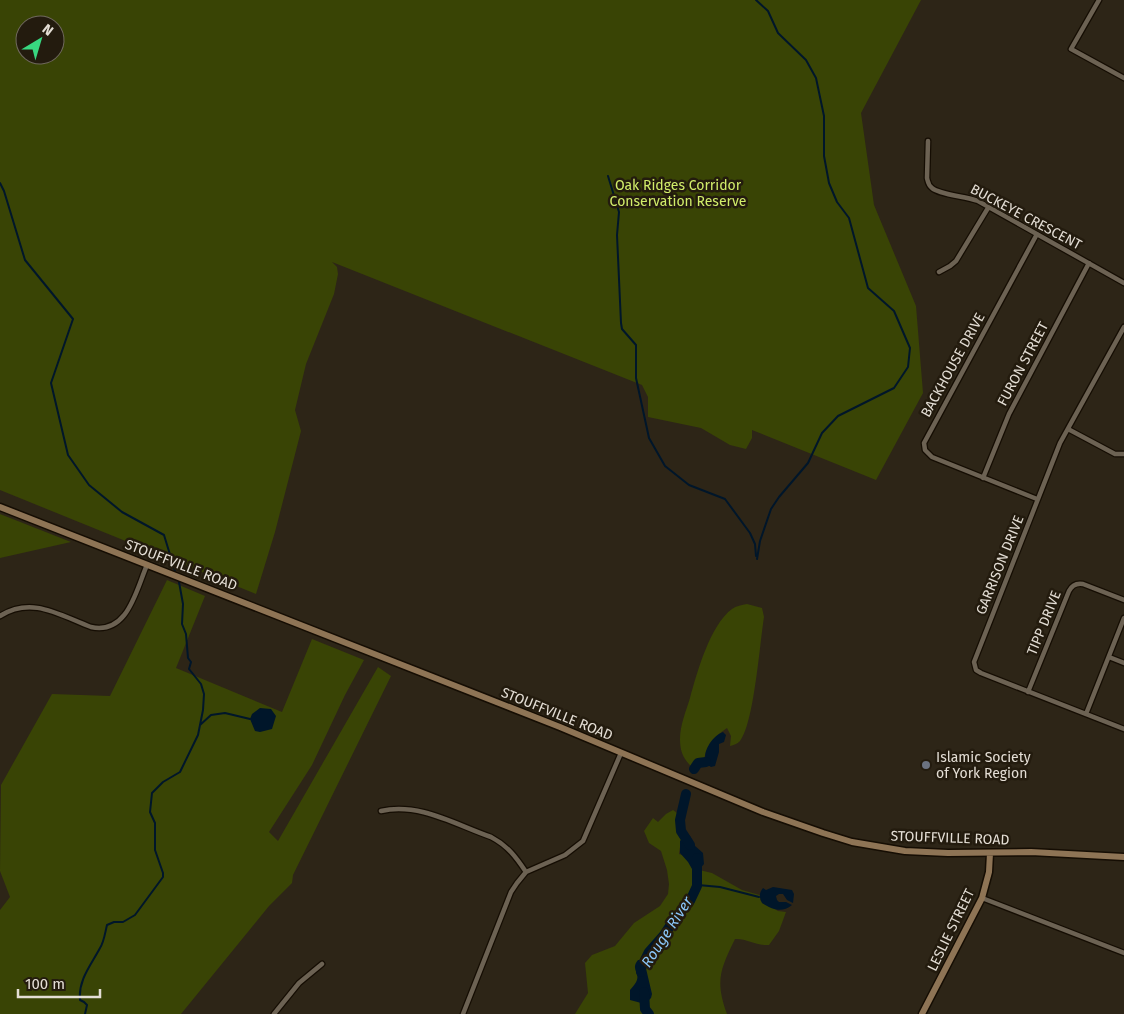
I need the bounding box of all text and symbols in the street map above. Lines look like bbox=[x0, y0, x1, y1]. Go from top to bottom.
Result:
north arrow bbox=[15, 15, 65, 65]
text: N bbox=[39, 21, 57, 40]
park label: Oak Ridges Corridor Conservation Reserve bbox=[610, 177, 746, 210]
street label: BUCKEYE CRESCENT bbox=[967, 180, 1085, 254]
street label: BACKHOUSE DRIVE bbox=[917, 310, 989, 420]
street label: FURON STREET bbox=[994, 318, 1053, 409]
street label: GARRISON DRIVE bbox=[972, 513, 1028, 617]
street label: STOUFFVILLE ROAD bbox=[123, 536, 239, 594]
street label: TIPP DRIVE bbox=[1023, 588, 1065, 658]
street label: STOUFFVILLE ROAD bbox=[499, 684, 615, 744]
place label: Islamic Society of York Region bbox=[936, 749, 1031, 782]
marker: Islamic Society of York Region bbox=[920, 759, 932, 771]
street label: STOUFFVILLE ROAD bbox=[890, 827, 1010, 849]
street label: LESLIE STREET bbox=[924, 885, 979, 974]
water label: Rouge River bbox=[638, 892, 697, 971]
scale bar bbox=[18, 966, 100, 998]
text: 100 m bbox=[25, 975, 65, 993]

